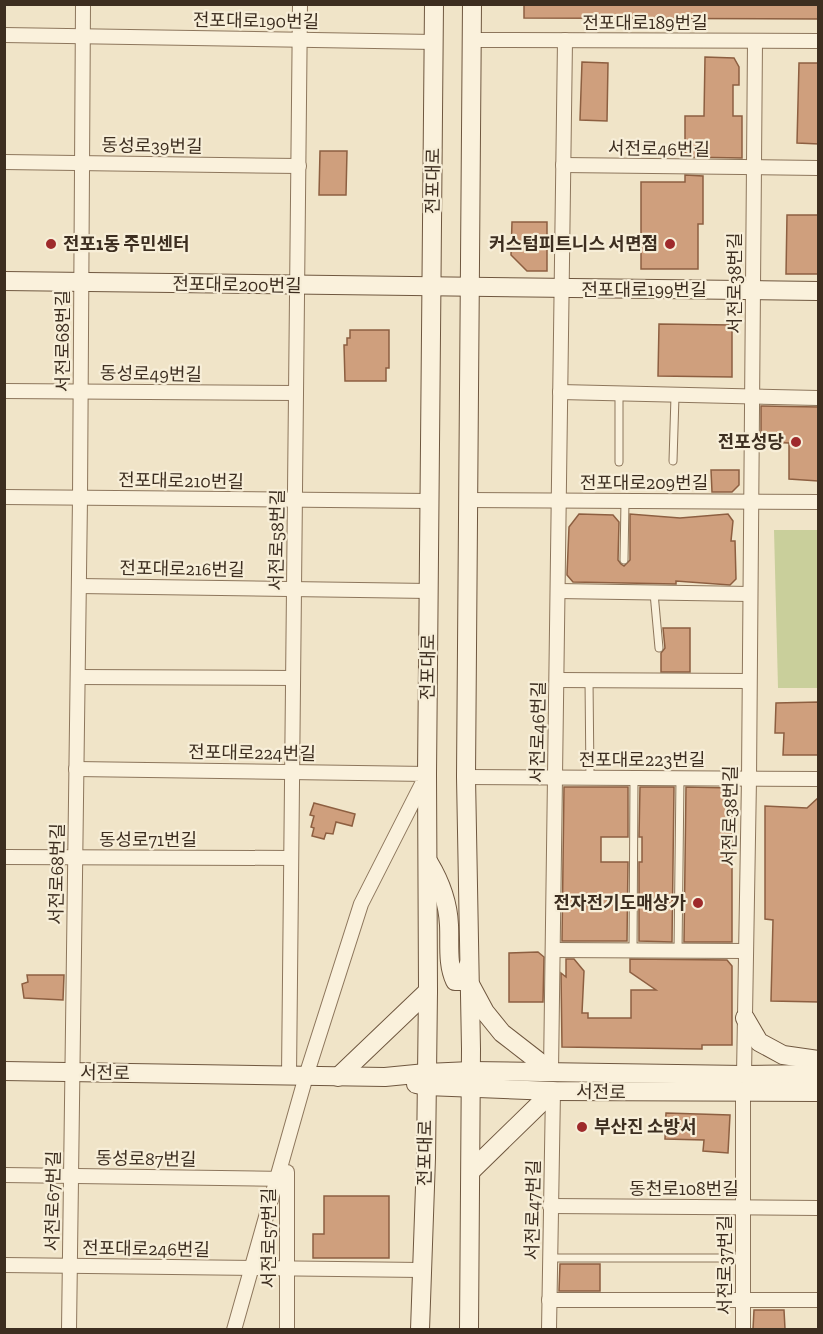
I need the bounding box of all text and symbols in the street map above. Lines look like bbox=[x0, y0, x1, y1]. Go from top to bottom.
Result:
street label: 전포대로190번길 bbox=[193, 9, 319, 33]
street label: 전포대로189번길 bbox=[582, 12, 708, 34]
street label: 동성로39번길 bbox=[101, 134, 203, 158]
street label: 서전로46번길 bbox=[608, 137, 710, 161]
street label: 전포대로 bbox=[421, 148, 445, 214]
street label: 서전로38번길 bbox=[724, 232, 746, 334]
place label: 전포1동 주민센터 bbox=[63, 233, 190, 255]
place label: 커스텀피트니스 서면점 bbox=[489, 233, 658, 255]
marker: 전포1동 주민센터 bbox=[44, 237, 58, 251]
marker: 커스텀피트니스 서면점 bbox=[663, 237, 677, 251]
street label: 전포대로200번길 bbox=[172, 273, 302, 297]
street label: 전포대로199번길 bbox=[581, 279, 707, 301]
street label: 서전로68번길 bbox=[52, 290, 74, 392]
street label: 동성로49번길 bbox=[100, 362, 202, 386]
place label: 전포성당 bbox=[718, 431, 784, 453]
marker: 전포성당 bbox=[789, 435, 803, 449]
street label: 전포대로210번길 bbox=[118, 469, 244, 493]
street label: 전포대로209번길 bbox=[580, 472, 708, 494]
street label: 서전로58번길 bbox=[265, 489, 289, 591]
street label: 전포대로216번길 bbox=[119, 557, 245, 581]
street label: 전포대로 bbox=[416, 634, 440, 700]
street label: 서전로46번길 bbox=[526, 681, 550, 783]
street label: 전포대로224번길 bbox=[188, 741, 316, 765]
street label: 전포대로223번길 bbox=[579, 749, 705, 771]
street label: 서전로38번길 bbox=[718, 765, 742, 867]
street label: 서전로68번길 bbox=[45, 823, 69, 925]
street label: 동성로71번길 bbox=[99, 829, 197, 851]
place label: 전자전기도매상가 bbox=[554, 892, 686, 914]
marker: 전자전기도매상가 bbox=[691, 896, 705, 910]
street label: 서전로 bbox=[80, 1062, 130, 1084]
street label: 서전로 bbox=[576, 1081, 626, 1103]
place label: 부산진 소방서 bbox=[594, 1116, 697, 1138]
street label: 전포대로 bbox=[413, 1120, 437, 1186]
marker: 부산진 소방서 bbox=[575, 1120, 589, 1134]
street label: 동성로87번길 bbox=[95, 1147, 197, 1171]
street label: 서전로67번길 bbox=[41, 1150, 65, 1252]
street label: 서전로47번길 bbox=[521, 1159, 545, 1261]
street label: 동천로108번길 bbox=[629, 1178, 739, 1200]
street label: 서전로57번길 bbox=[258, 1188, 280, 1288]
street label: 서전로37번길 bbox=[714, 1215, 736, 1315]
street label: 전포대로246번길 bbox=[82, 1237, 210, 1261]

